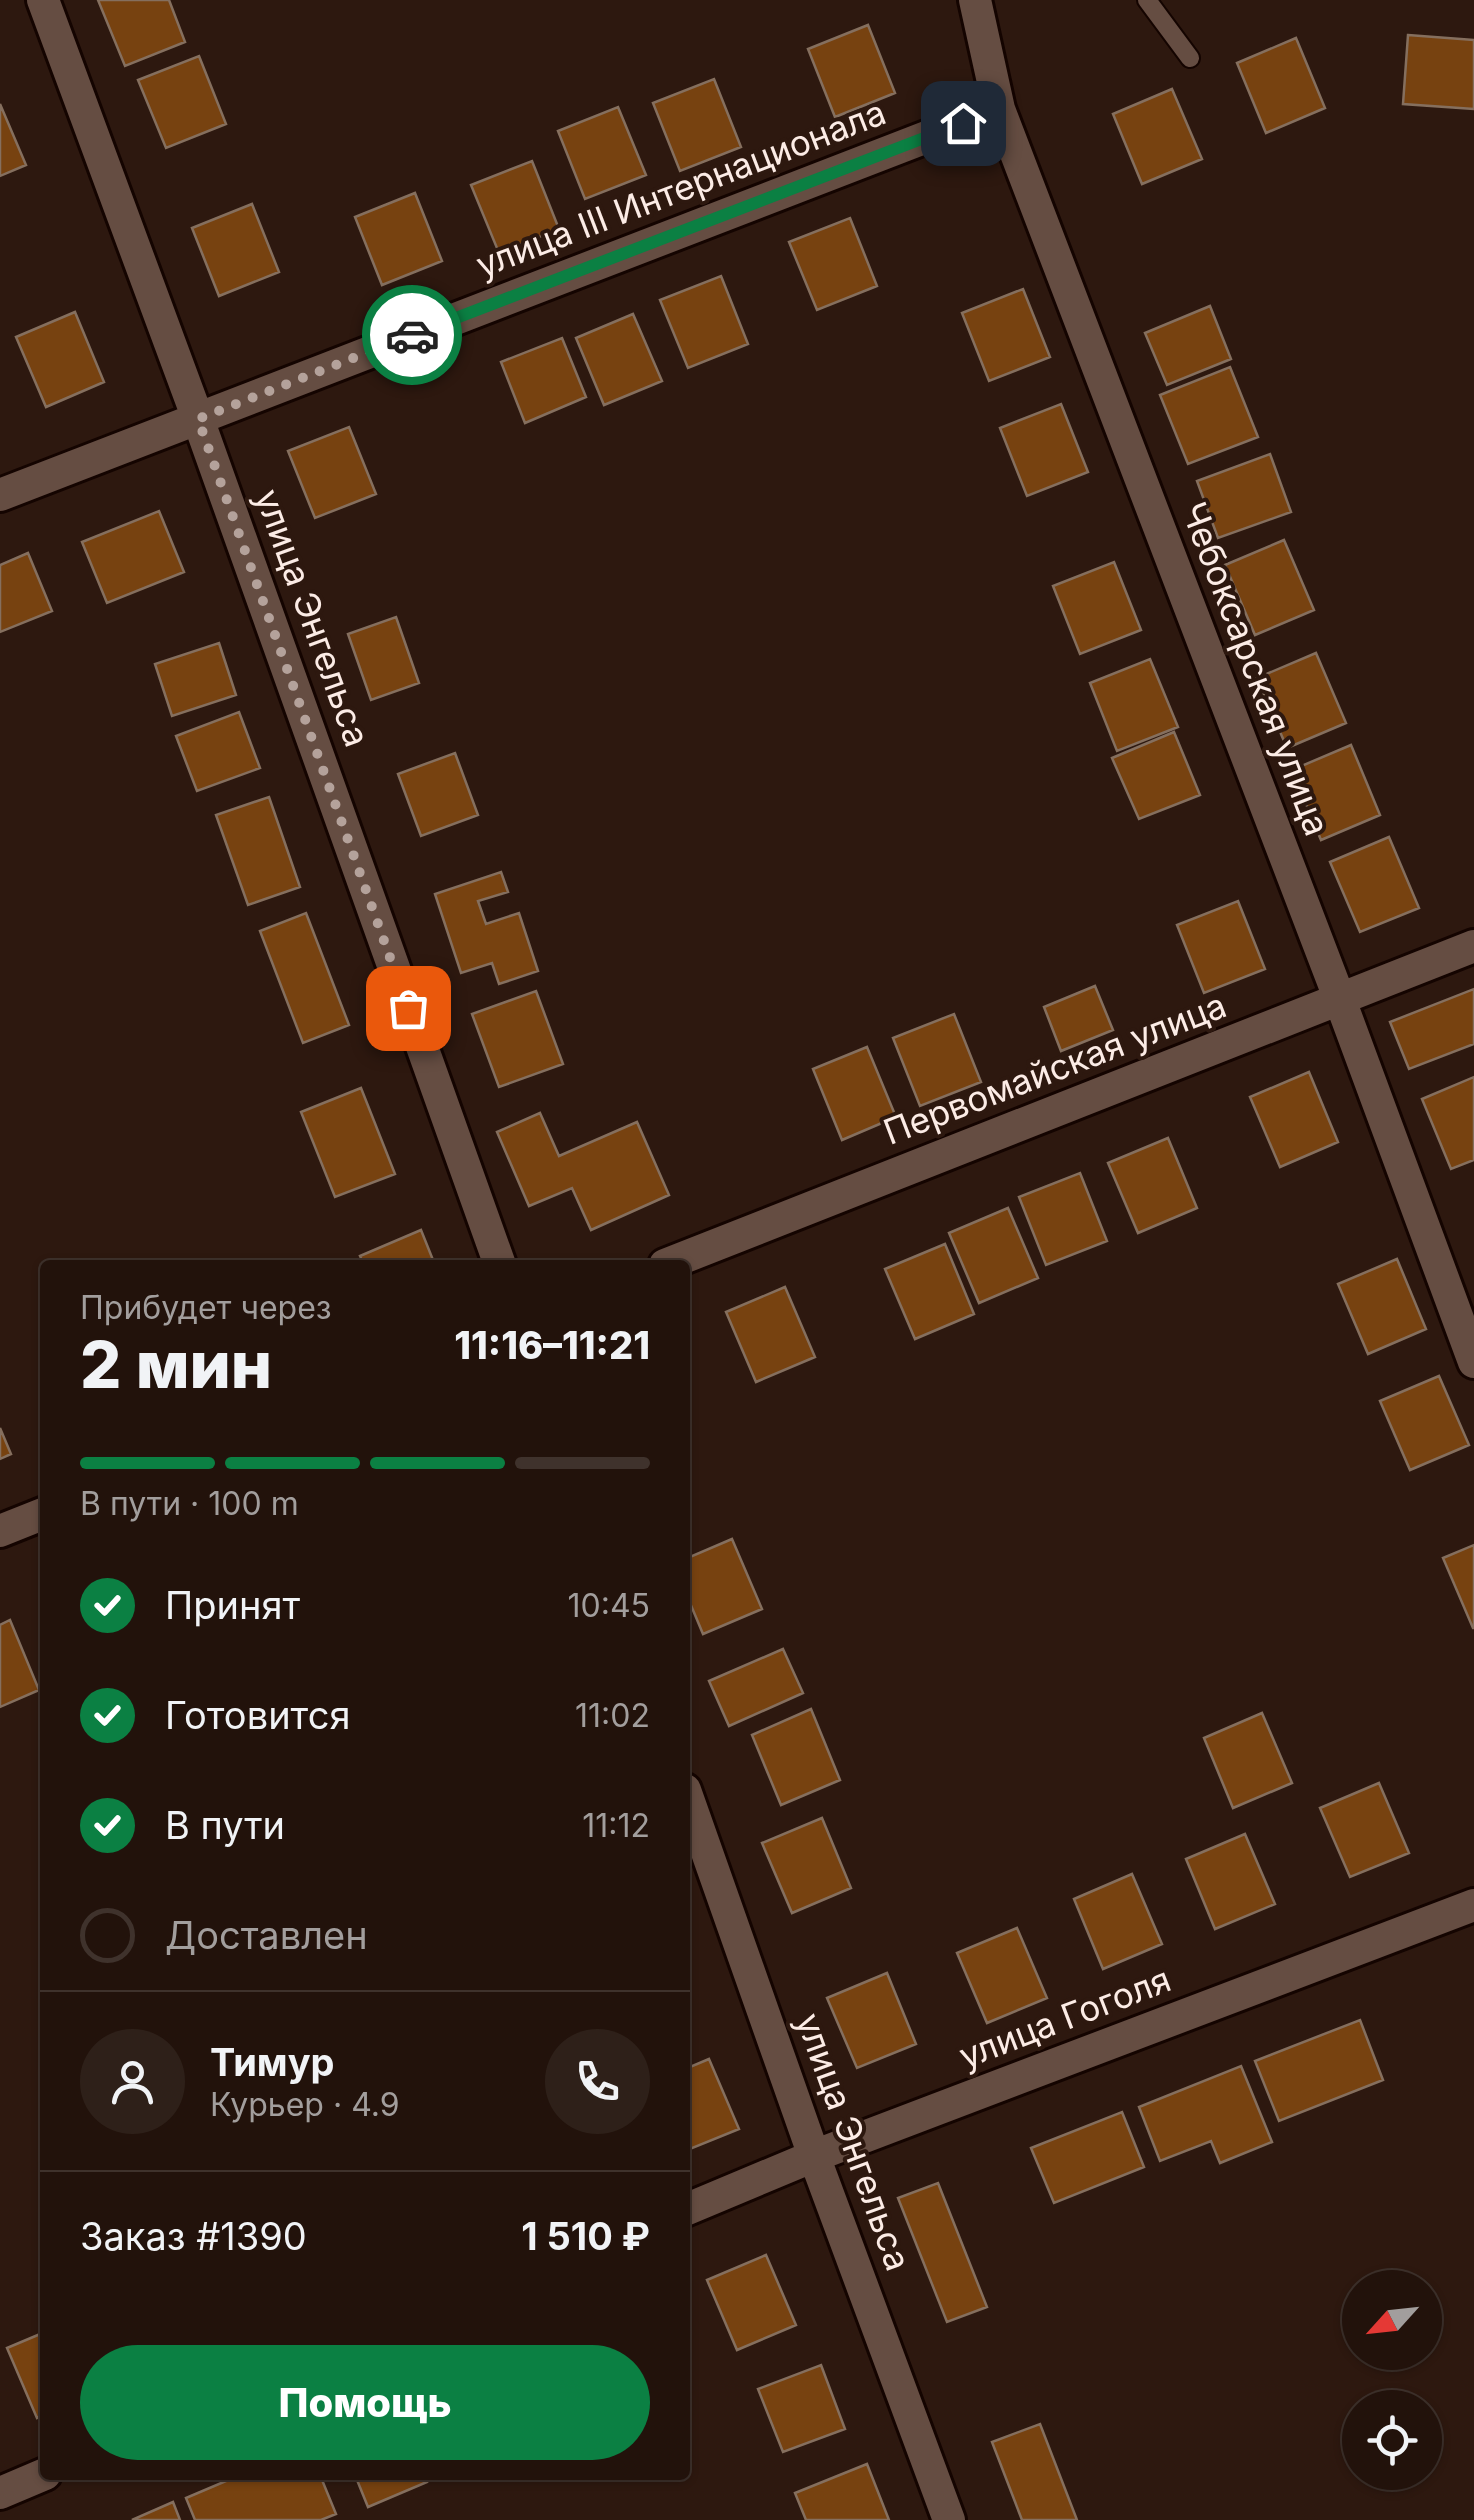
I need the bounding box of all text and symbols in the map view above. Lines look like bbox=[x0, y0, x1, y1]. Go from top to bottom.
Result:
pin bbox=[921, 81, 1006, 166]
street label: улица III Интернационала bbox=[470, 91, 891, 286]
icon: home bbox=[936, 96, 991, 151]
courier bbox=[362, 285, 462, 385]
icon: car bbox=[385, 308, 440, 363]
street label: улица Энгельса bbox=[247, 483, 379, 752]
street label: Чебоксарская улица bbox=[1173, 496, 1339, 841]
pin bbox=[366, 966, 451, 1051]
icon: bag bbox=[381, 981, 436, 1036]
street label: Первомайская улица bbox=[878, 983, 1232, 1153]
text: Прибудет через bbox=[80, 1288, 332, 1327]
text: 11:16–11:21 bbox=[454, 1322, 650, 1368]
text: 2 мин bbox=[80, 1325, 272, 1404]
text: В пути · 100 m bbox=[80, 1484, 299, 1523]
icon: check bbox=[80, 1578, 135, 1633]
text: Принят bbox=[165, 1582, 300, 1628]
text: 10:45 bbox=[567, 1586, 650, 1625]
icon: check bbox=[80, 1688, 135, 1743]
text: Готовится bbox=[165, 1692, 350, 1738]
text: 11:02 bbox=[575, 1696, 650, 1735]
icon: check bbox=[80, 1798, 135, 1853]
text: В пути bbox=[165, 1802, 285, 1848]
text: 11:12 bbox=[582, 1806, 650, 1845]
text: Доставлен bbox=[165, 1912, 368, 1958]
street label: улица Гоголя bbox=[953, 1958, 1176, 2077]
street label: улица Энгельса bbox=[788, 2007, 920, 2276]
button: person bbox=[80, 2029, 185, 2134]
button: phone bbox=[545, 2029, 650, 2134]
text: Тимур bbox=[210, 2039, 335, 2085]
text: Курьер · 4.9 bbox=[210, 2085, 400, 2124]
text: Заказ #1390 bbox=[80, 2213, 307, 2259]
text: 1 510 ₽ bbox=[521, 2213, 650, 2259]
north arrow bbox=[1342, 2270, 1442, 2370]
map controls bbox=[1342, 2270, 1442, 2490]
button: Помощь bbox=[80, 2345, 650, 2460]
button: locate bbox=[1342, 2390, 1442, 2490]

